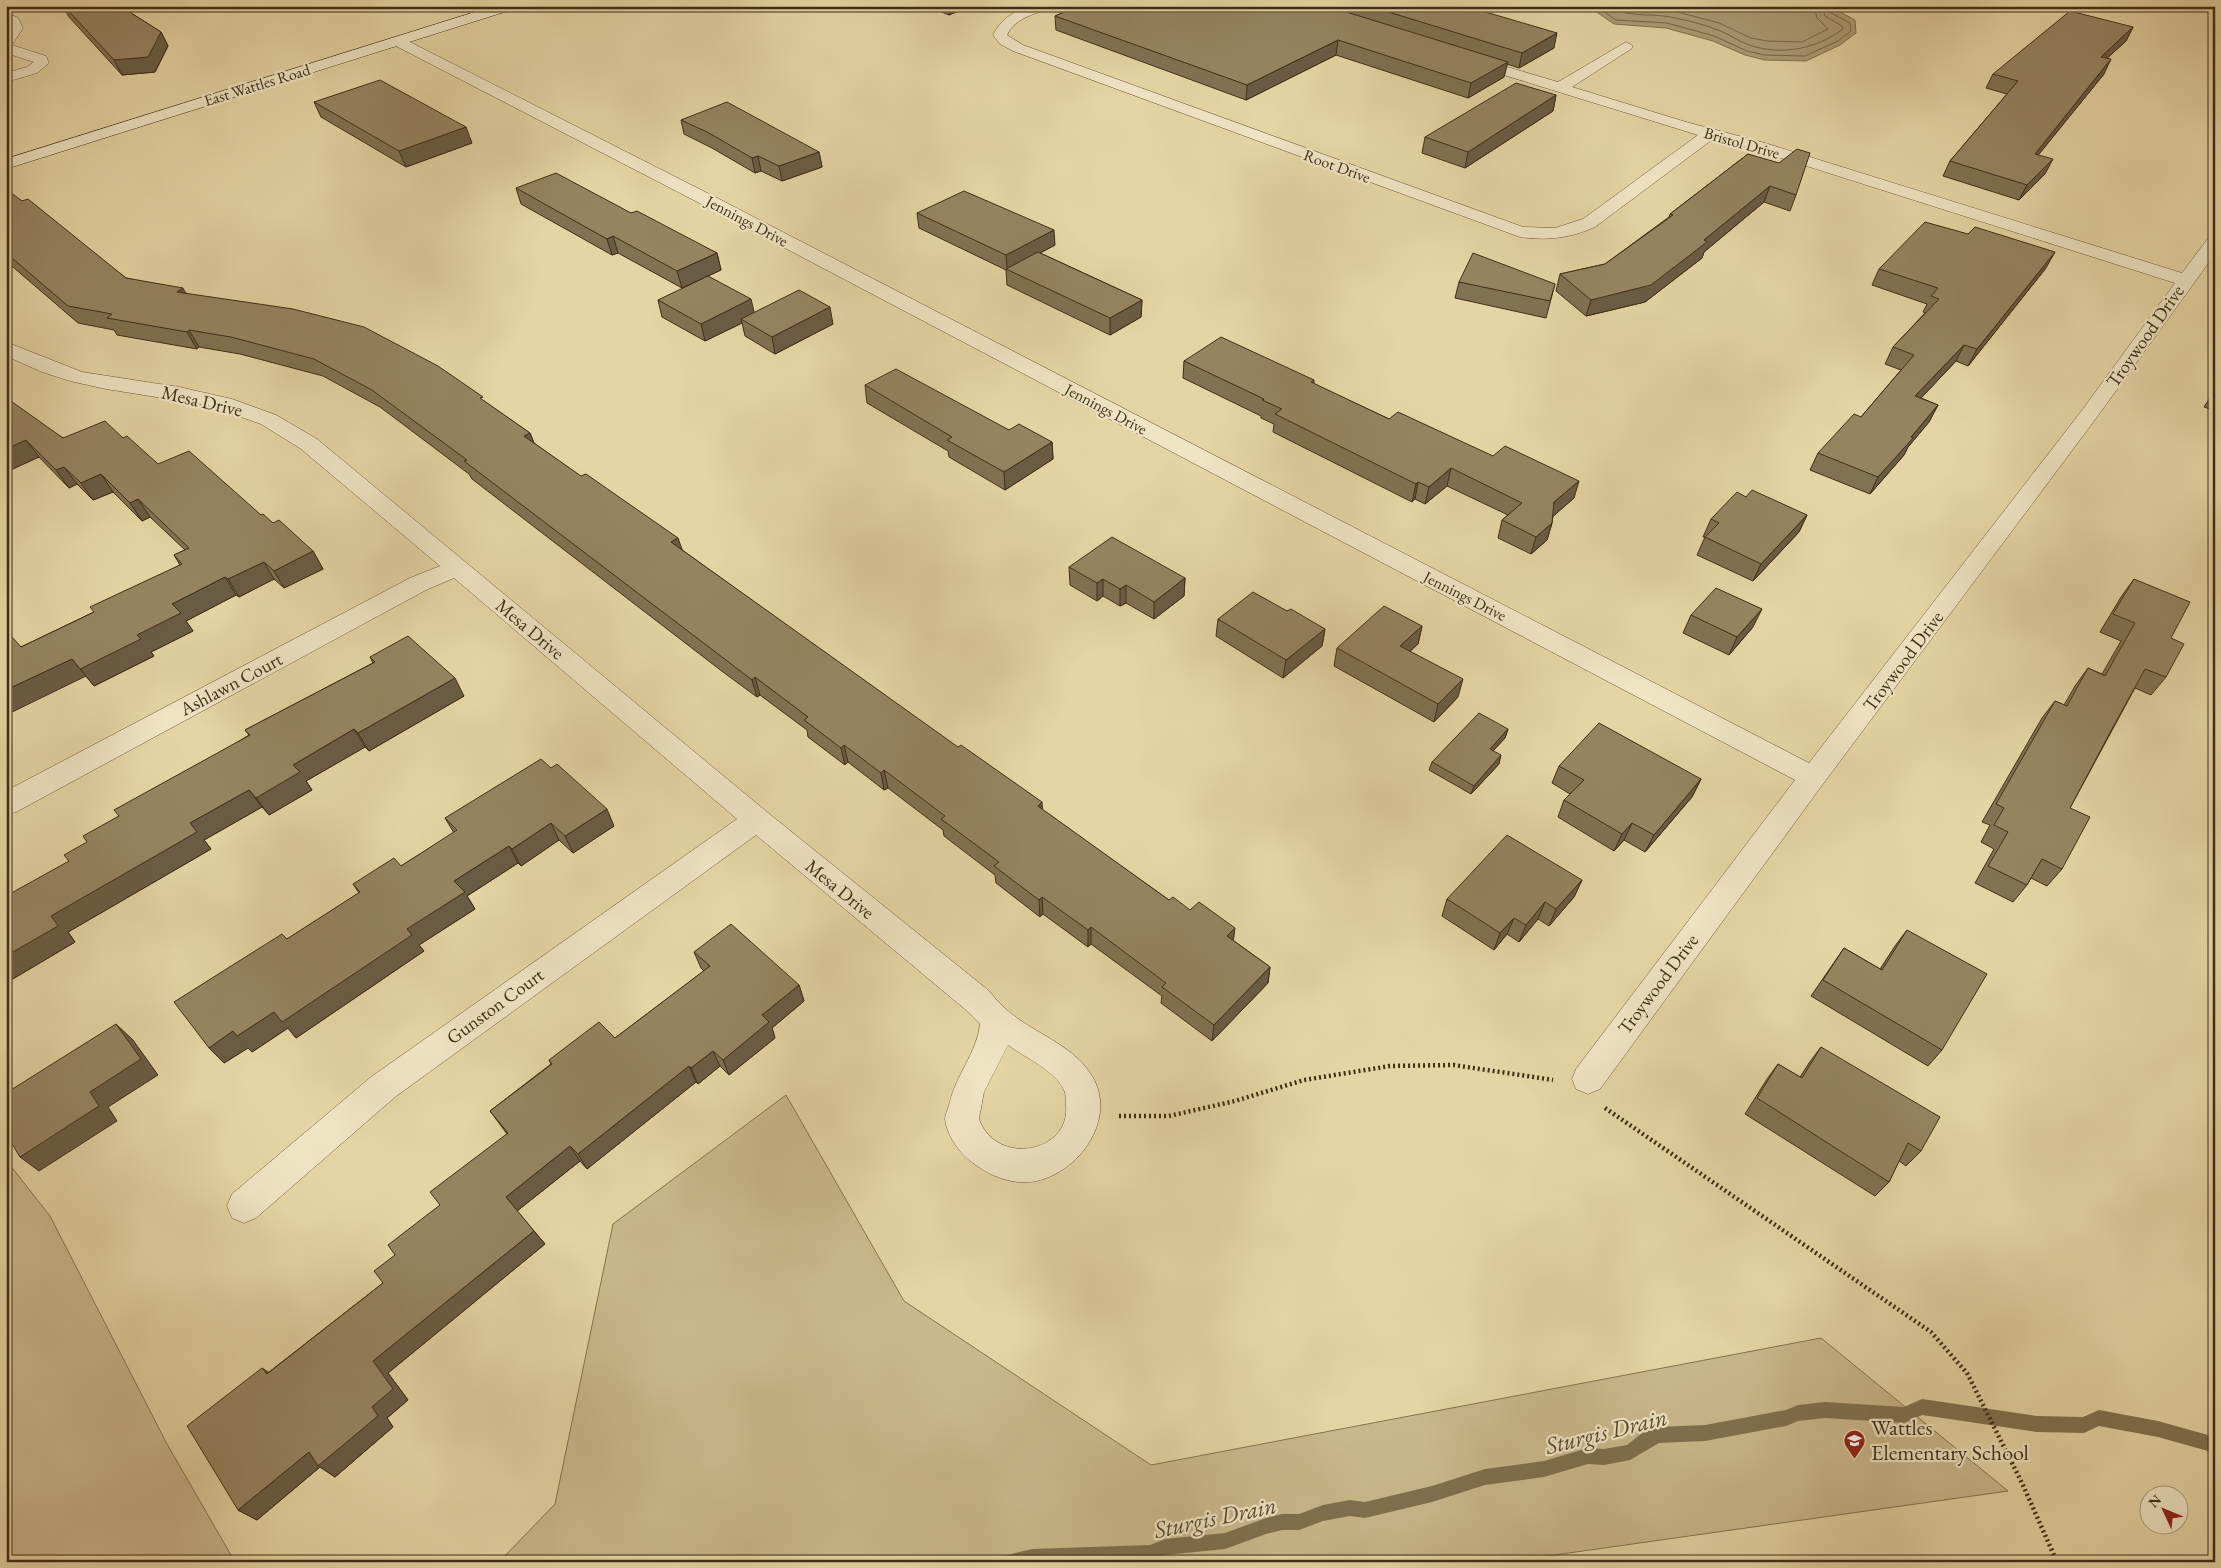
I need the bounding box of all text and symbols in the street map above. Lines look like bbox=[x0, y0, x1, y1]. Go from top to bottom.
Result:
street label: East Wattles Road bbox=[201, 59, 313, 111]
street label: Bristol Drive bbox=[1702, 122, 1782, 164]
street label: Root Drive bbox=[1301, 144, 1373, 188]
street label: Jennings Drive bbox=[700, 190, 792, 252]
street label: Troywood Drive bbox=[2100, 280, 2190, 392]
street label: Jennings Drive bbox=[1059, 378, 1151, 440]
street label: Mesa Drive bbox=[159, 380, 245, 422]
street label: Jennings Drive bbox=[1418, 565, 1510, 626]
street label: Mesa Drive bbox=[490, 593, 570, 665]
street label: Troywood Drive bbox=[1857, 606, 1949, 716]
street label: Ashlawn Court bbox=[174, 646, 287, 722]
street label: Mesa Drive bbox=[800, 853, 880, 925]
street label: Troywood Drive bbox=[1612, 929, 1704, 1039]
street label: Gunston Court bbox=[441, 962, 549, 1050]
water label: Sturgis Drain bbox=[1541, 1401, 1670, 1461]
place label: Wattles Elementary School bbox=[1871, 1413, 2029, 1467]
school or university icon: Wattles Elementary School bbox=[1843, 1428, 1867, 1459]
north arrow bbox=[2138, 1486, 2188, 1536]
water label: Sturgis Drain bbox=[1150, 1489, 1279, 1545]
text: N bbox=[2144, 1490, 2166, 1511]

